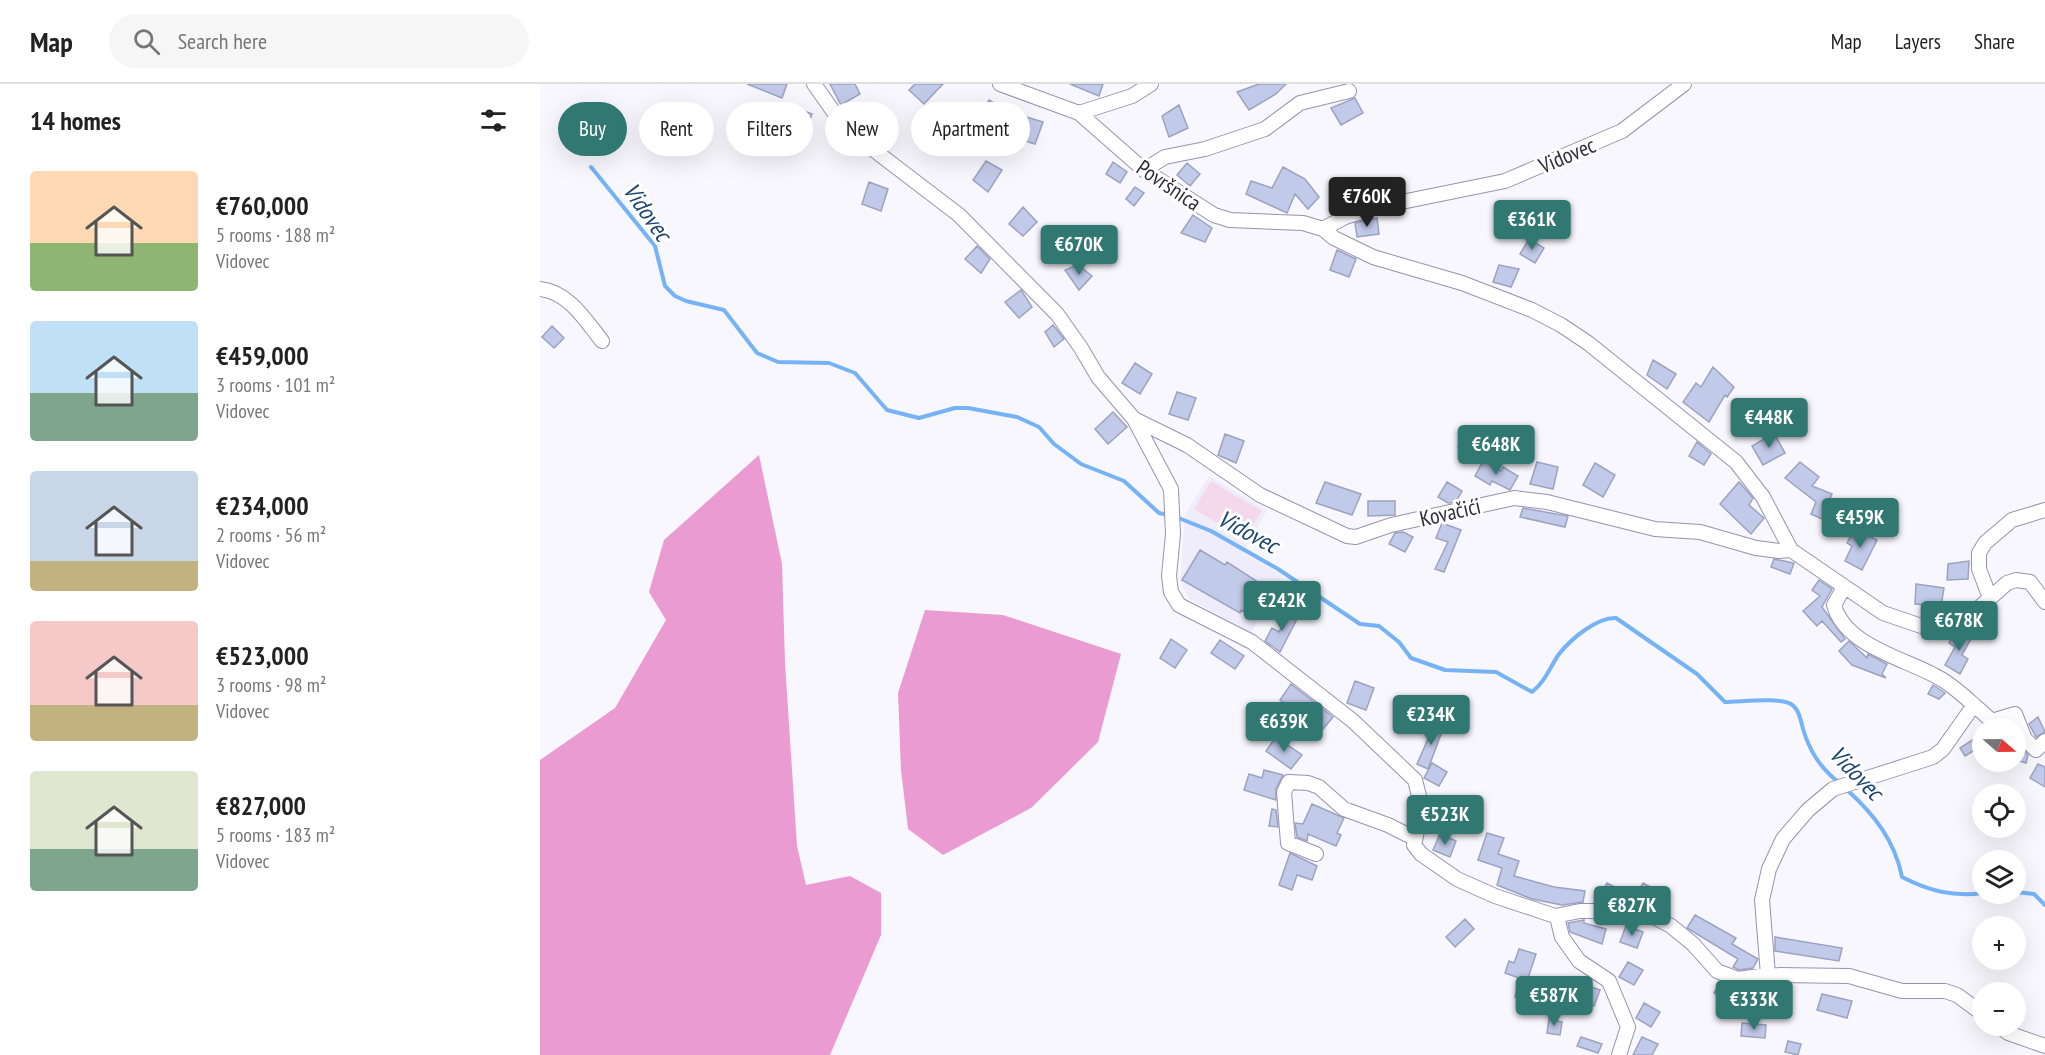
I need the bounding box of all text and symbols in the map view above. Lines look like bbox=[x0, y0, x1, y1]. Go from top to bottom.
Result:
search box bbox=[109, 14, 529, 68]
text: Map bbox=[30, 23, 73, 60]
icon: search bbox=[130, 25, 163, 58]
text: Search here bbox=[178, 27, 267, 55]
text: Map bbox=[1831, 28, 1862, 55]
text: Layers bbox=[1895, 28, 1941, 55]
text: Share bbox=[1974, 28, 2015, 55]
chip: Buy bbox=[558, 102, 627, 156]
chip: Rent bbox=[639, 102, 714, 156]
chip: Filters bbox=[726, 102, 813, 156]
chip: New bbox=[825, 102, 899, 156]
chip: Apartment bbox=[911, 102, 1030, 156]
text: 14 homes bbox=[30, 104, 121, 137]
icon: filters bbox=[477, 104, 510, 137]
street label: Vidovec bbox=[1533, 131, 1600, 180]
street label: Površnica bbox=[1131, 153, 1207, 217]
water label: Vidovec bbox=[616, 176, 680, 249]
pin: €760K bbox=[1325, 177, 1409, 228]
text: €760K bbox=[1343, 183, 1391, 209]
text: €760,000 bbox=[216, 189, 309, 222]
icon: home bbox=[78, 195, 150, 267]
pin: €361K bbox=[1490, 200, 1574, 251]
text: €361K bbox=[1508, 206, 1556, 232]
text: 5 rooms · 188 m² bbox=[216, 222, 335, 248]
pin: €670K bbox=[1037, 225, 1121, 276]
text: €670K bbox=[1055, 231, 1103, 257]
text: Vidovec bbox=[216, 248, 270, 274]
text: €459,000 bbox=[216, 339, 309, 372]
icon: home bbox=[78, 345, 150, 417]
text: 3 rooms · 101 m² bbox=[216, 372, 335, 398]
text: Vidovec bbox=[216, 398, 270, 424]
pin: €448K bbox=[1727, 398, 1811, 449]
text: €448K bbox=[1745, 404, 1793, 430]
pin: €648K bbox=[1454, 425, 1538, 476]
text: €648K bbox=[1472, 431, 1520, 457]
text: €234,000 bbox=[216, 489, 309, 522]
street label: Kovačići bbox=[1417, 491, 1483, 533]
icon: home bbox=[78, 495, 150, 567]
pin: €459K bbox=[1818, 498, 1902, 549]
water label: Vidovec bbox=[1213, 503, 1286, 562]
text: €459K bbox=[1836, 504, 1884, 530]
text: 2 rooms · 56 m² bbox=[216, 522, 326, 548]
text: Vidovec bbox=[216, 548, 270, 574]
pin: €242K bbox=[1240, 581, 1324, 632]
text: €242K bbox=[1258, 587, 1306, 613]
pin: €678K bbox=[1917, 601, 2001, 652]
text: €678K bbox=[1935, 607, 1983, 633]
text: €523,000 bbox=[216, 639, 309, 672]
icon: home bbox=[78, 645, 150, 717]
text: 3 rooms · 98 m² bbox=[216, 672, 326, 698]
pin: €234K bbox=[1389, 695, 1473, 746]
text: Vidovec bbox=[216, 698, 270, 724]
text: €234K bbox=[1407, 701, 1455, 727]
pin: €639K bbox=[1242, 702, 1326, 753]
text: €639K bbox=[1260, 708, 1308, 734]
north arrow bbox=[1972, 718, 2026, 772]
map controls bbox=[1972, 718, 2026, 1036]
water label: Vidovec bbox=[1823, 739, 1892, 808]
button: locate bbox=[1972, 784, 2026, 838]
text: €827,000 bbox=[216, 789, 306, 822]
icon: home bbox=[78, 795, 150, 867]
pin: €523K bbox=[1403, 795, 1487, 846]
text: €523K bbox=[1421, 801, 1469, 827]
text: 5 rooms · 183 m² bbox=[216, 822, 335, 848]
text: Vidovec bbox=[216, 848, 270, 874]
button: layers bbox=[1972, 850, 2026, 904]
pin: €827K bbox=[1590, 886, 1674, 937]
text: €827K bbox=[1608, 892, 1656, 918]
button: + bbox=[1972, 916, 2026, 970]
pin: €587K bbox=[1512, 976, 1596, 1027]
pin: €333K bbox=[1712, 980, 1796, 1031]
text: €587K bbox=[1530, 982, 1578, 1008]
button: − bbox=[1972, 982, 2026, 1036]
text: €333K bbox=[1730, 986, 1778, 1012]

